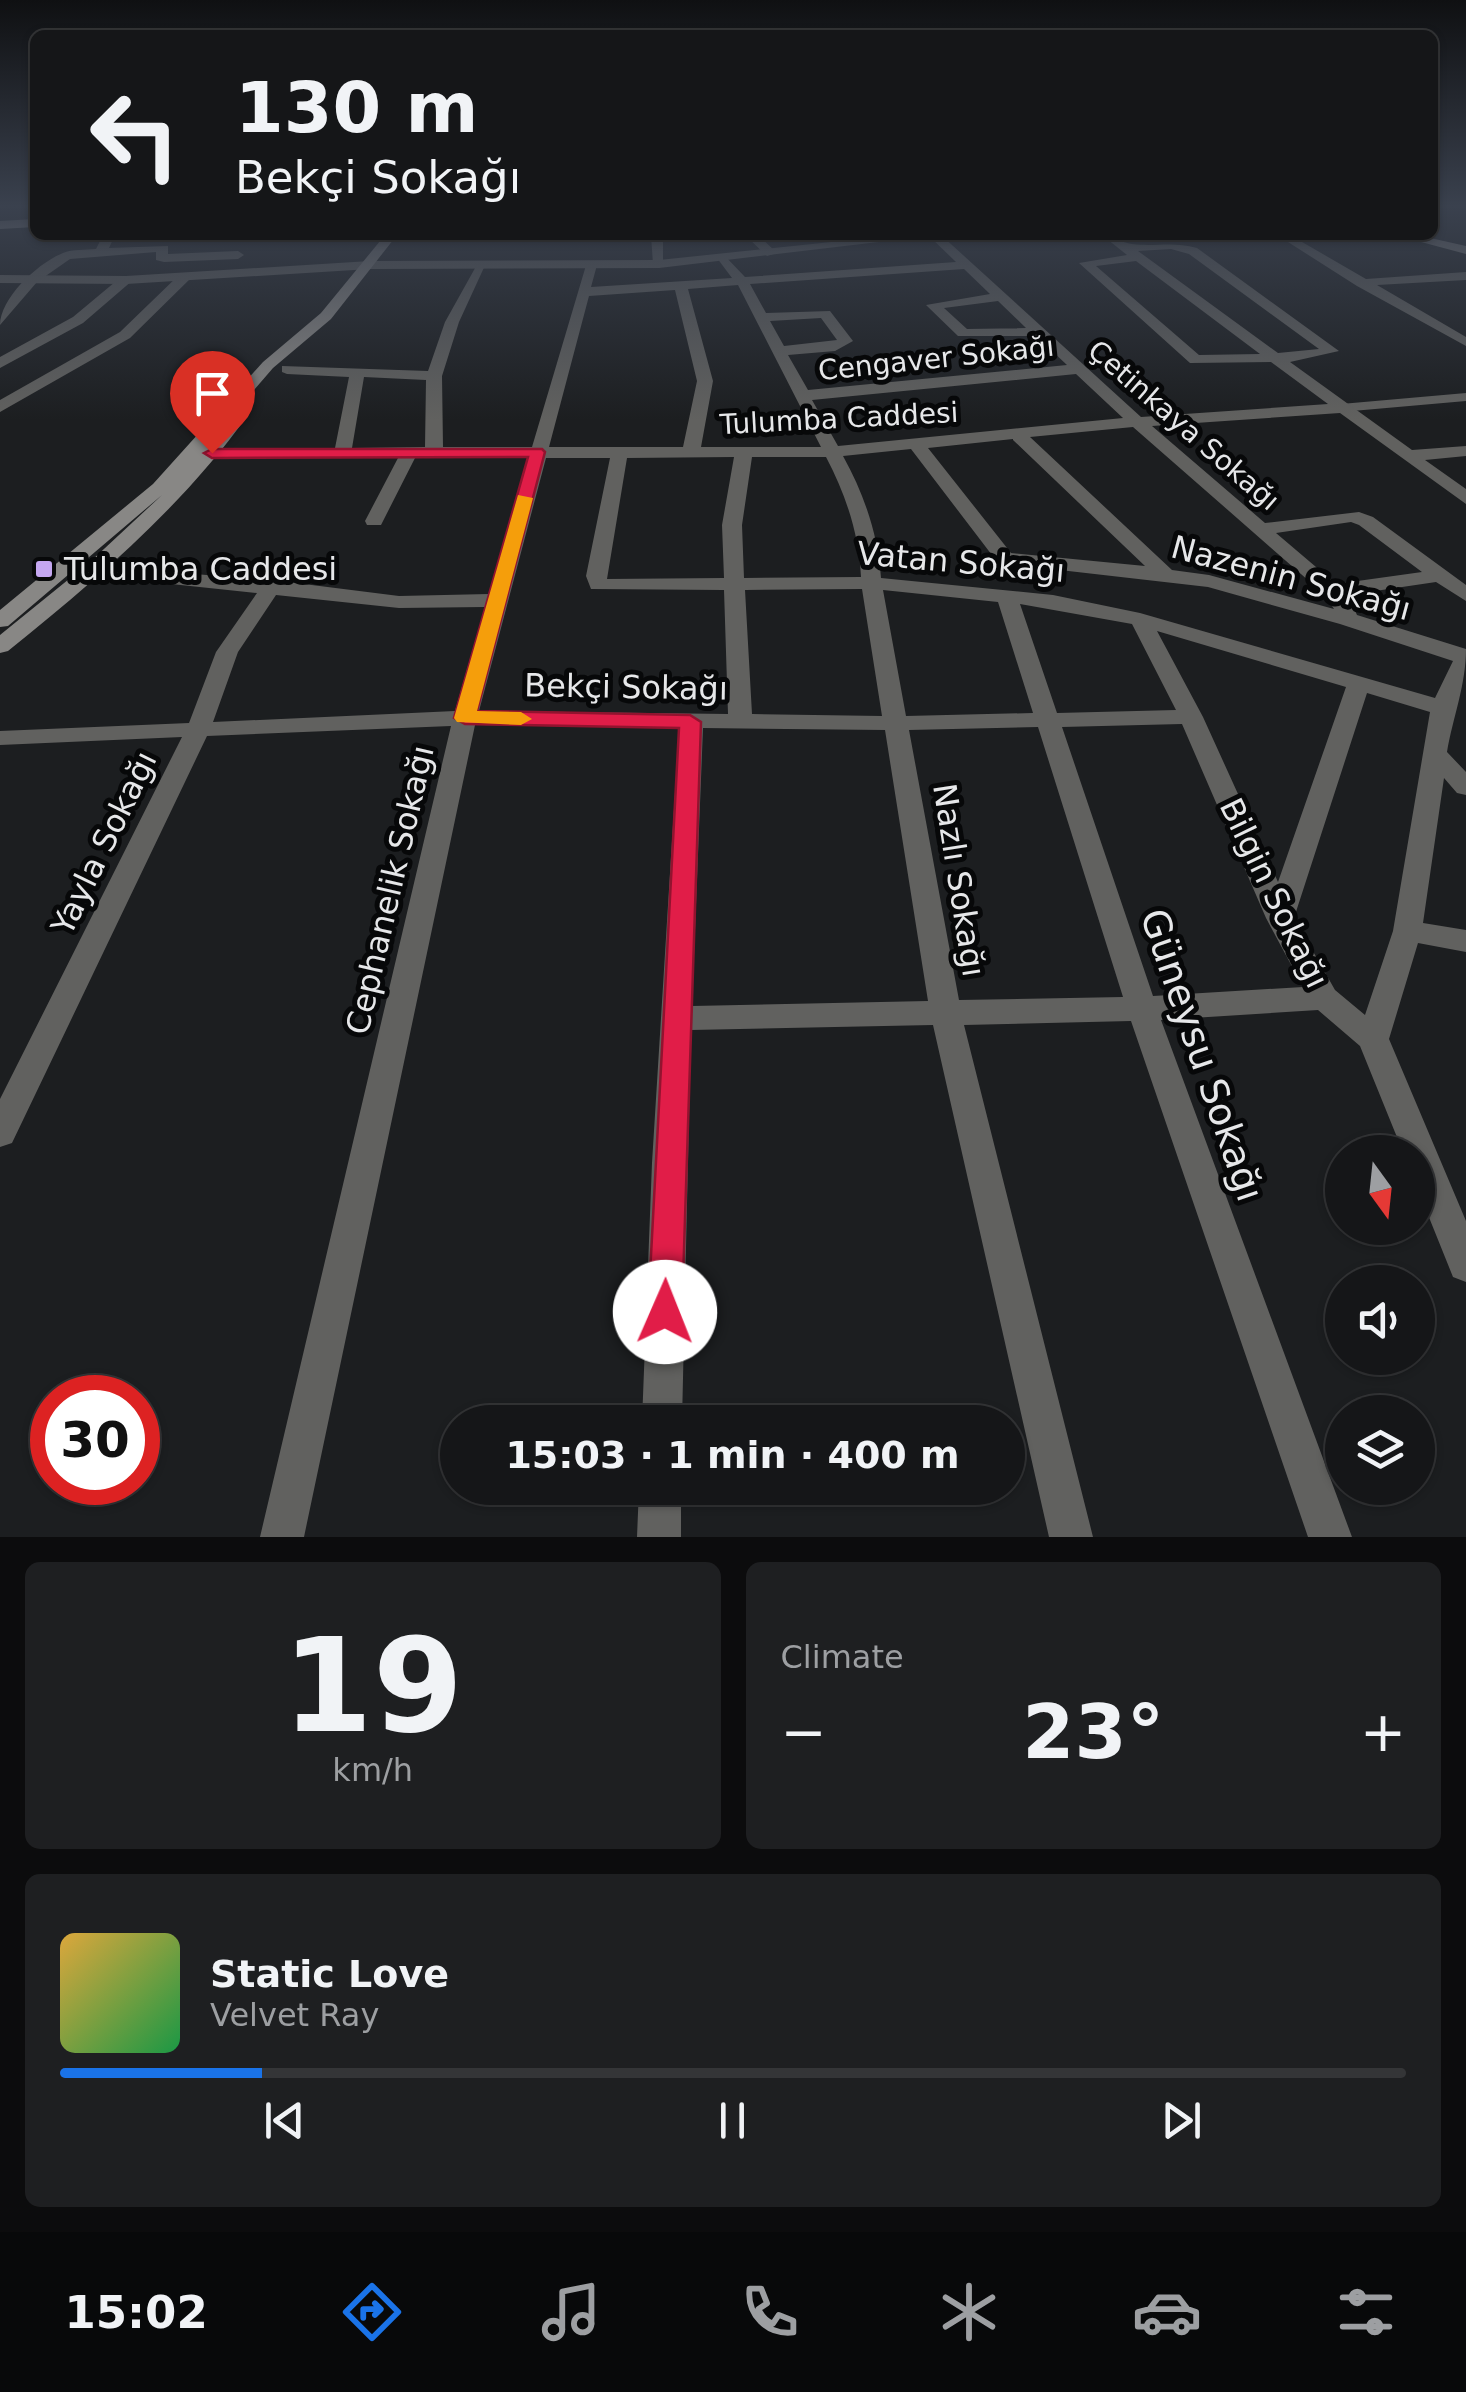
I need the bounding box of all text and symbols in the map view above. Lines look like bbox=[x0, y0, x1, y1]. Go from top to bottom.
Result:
text: 130 m bbox=[235, 67, 478, 149]
icon: left bbox=[70, 70, 200, 200]
text: Bekçi Sokağı bbox=[235, 151, 521, 204]
street label: Cengaver Sokağı bbox=[816, 330, 1056, 387]
street label: Çetinkaya Sokağı bbox=[1081, 333, 1286, 517]
pin bbox=[170, 351, 255, 454]
icon: arrive bbox=[185, 366, 240, 421]
street label: Tulumba Caddesi bbox=[718, 396, 959, 441]
street label: Nazenin Sokağı bbox=[1167, 528, 1415, 628]
street label: Vatan Sokağı bbox=[856, 534, 1066, 590]
place label: Tulumba Caddesi bbox=[63, 550, 337, 588]
marker: Tulumba Caddesi bbox=[33, 558, 55, 580]
street label: Bekçi Sokağı bbox=[524, 666, 728, 708]
street label: Cephanelik Sokağı bbox=[338, 742, 442, 1038]
street label: Yayla Sokağı bbox=[43, 745, 165, 942]
street label: Nazlı Sokağı bbox=[925, 781, 993, 979]
street label: Bilgin Sokağı bbox=[1212, 792, 1336, 994]
street label: Güneysu Sokağı bbox=[1131, 903, 1273, 1207]
north arrow bbox=[1325, 1135, 1435, 1245]
map controls bbox=[1325, 1135, 1435, 1505]
position arrow bbox=[613, 1260, 717, 1364]
button: sound bbox=[1325, 1265, 1435, 1375]
speed limit sign: 30 bbox=[30, 1375, 160, 1505]
button: layers bbox=[1325, 1395, 1435, 1505]
text: 15:03 · 1 min · 400 m bbox=[505, 1433, 960, 1477]
text: 19 bbox=[282, 1610, 463, 1762]
text: Climate bbox=[781, 1638, 904, 1676]
text: 23° bbox=[1022, 1688, 1164, 1776]
text: − bbox=[781, 1700, 827, 1764]
text: + bbox=[1360, 1700, 1406, 1764]
text: km/h bbox=[332, 1751, 413, 1789]
text: Static Love bbox=[210, 1952, 449, 1996]
text: Velvet Ray bbox=[210, 1996, 379, 2034]
icon: previous bbox=[257, 2093, 312, 2148]
icon: pause bbox=[705, 2093, 760, 2148]
icon: next bbox=[1154, 2093, 1209, 2148]
icon: directions bbox=[337, 2277, 407, 2347]
icon: music bbox=[536, 2277, 606, 2347]
icon: phone bbox=[735, 2277, 805, 2347]
icon: climate bbox=[934, 2277, 1004, 2347]
icon: car bbox=[1132, 2277, 1202, 2347]
icon: filters bbox=[1331, 2277, 1401, 2347]
text: 15:02 bbox=[64, 2286, 208, 2339]

